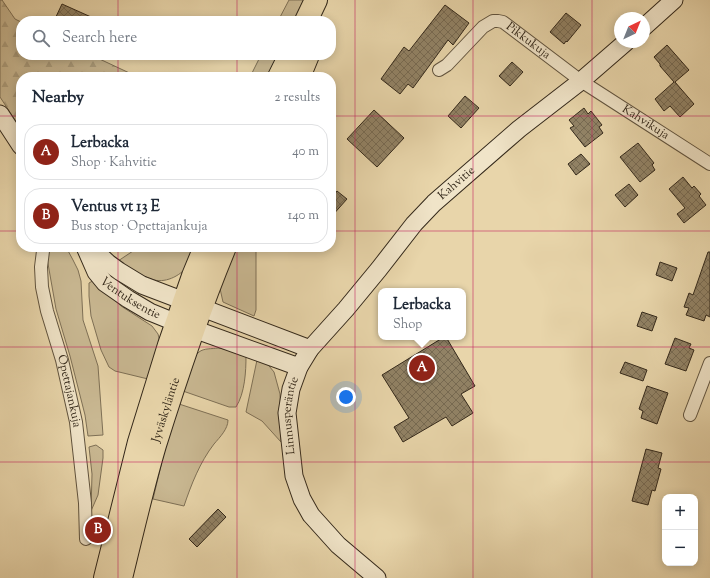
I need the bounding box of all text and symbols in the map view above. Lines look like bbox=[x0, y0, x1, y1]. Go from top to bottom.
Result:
north arrow bbox=[614, 12, 650, 48]
search box bbox=[16, 16, 336, 60]
street label: Pikkukuja bbox=[502, 18, 555, 64]
icon: search bbox=[30, 27, 52, 49]
text: Search here bbox=[62, 28, 137, 49]
text: Nearby bbox=[32, 86, 84, 110]
text: 2 results bbox=[275, 89, 320, 107]
street label: Kahvikuja bbox=[618, 101, 673, 145]
text: Lerbacka bbox=[71, 133, 129, 154]
text: A bbox=[41, 143, 51, 161]
text: 40 m bbox=[292, 143, 319, 161]
text: Shop · Kahvitie bbox=[71, 154, 157, 172]
street label: Kahvitie bbox=[434, 162, 479, 205]
text: Ventus vt 13 E bbox=[71, 197, 160, 218]
text: B bbox=[42, 207, 50, 225]
text: 140 m bbox=[288, 207, 319, 225]
text: Bus stop · Opettajankuja bbox=[71, 218, 207, 236]
street label: Ventuksentie bbox=[95, 273, 163, 324]
popup bbox=[378, 288, 466, 340]
text: Lerbacka bbox=[393, 295, 451, 316]
text: Shop bbox=[393, 316, 422, 334]
street label: Opettajankuja bbox=[52, 352, 86, 429]
pin: A bbox=[409, 353, 435, 383]
street label: Linnusperäntie bbox=[278, 374, 304, 456]
street label: Jyväskyläntie bbox=[147, 375, 185, 446]
your location bbox=[336, 387, 356, 407]
map controls bbox=[662, 494, 698, 566]
button: + bbox=[662, 494, 698, 530]
pin: B bbox=[85, 515, 111, 545]
button: − bbox=[662, 530, 698, 566]

